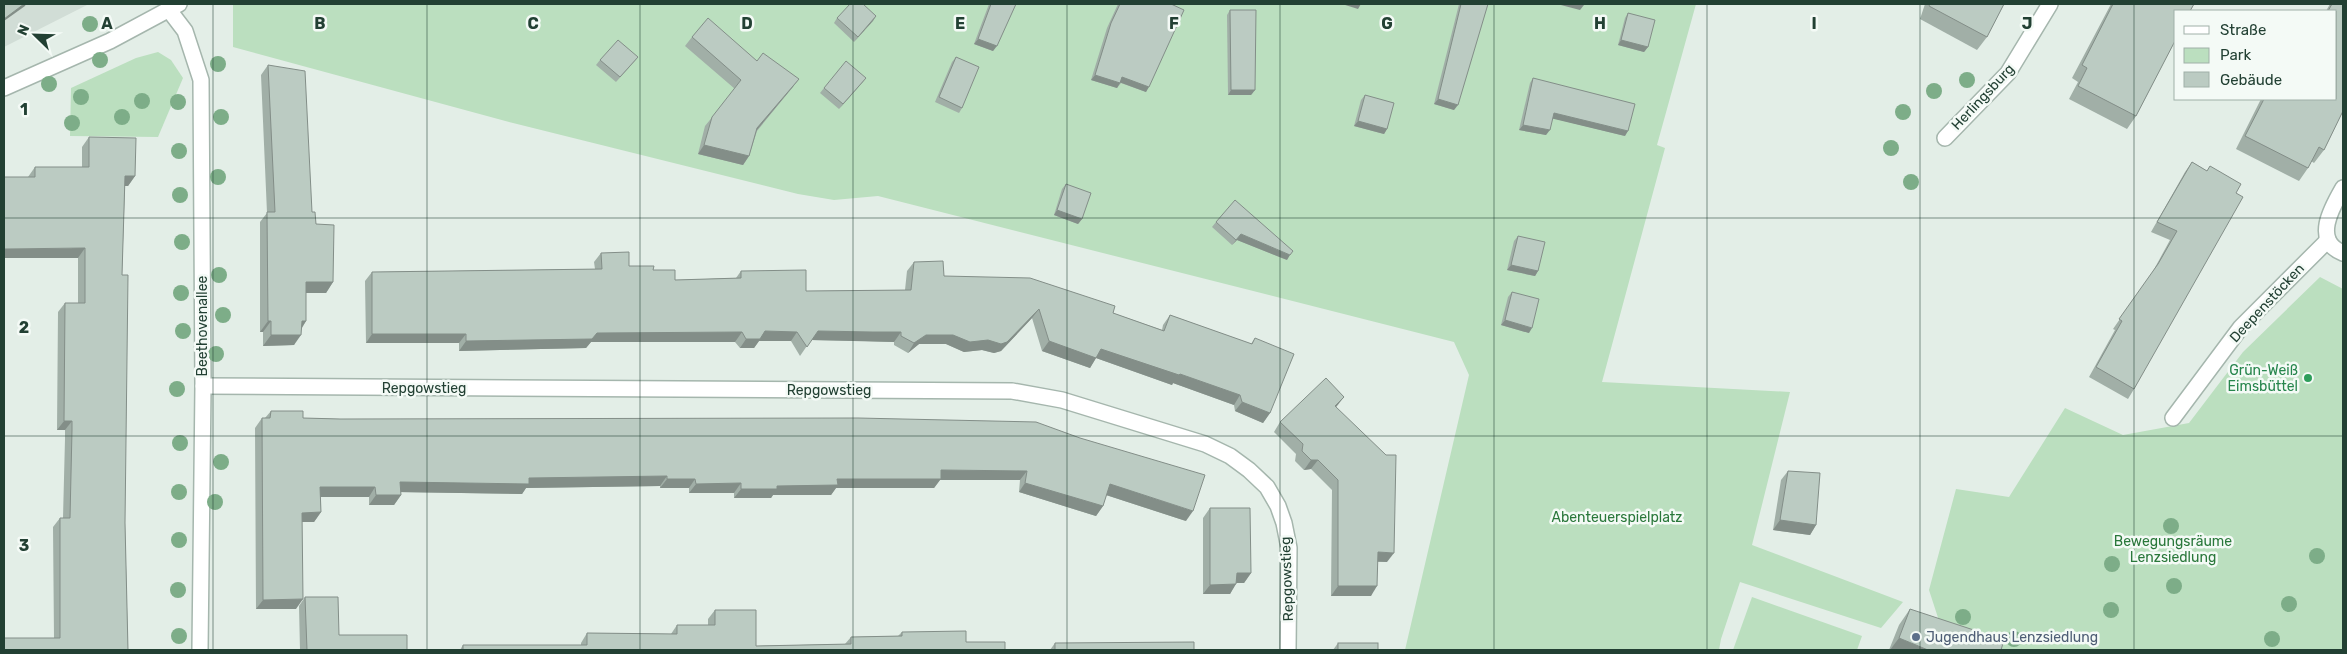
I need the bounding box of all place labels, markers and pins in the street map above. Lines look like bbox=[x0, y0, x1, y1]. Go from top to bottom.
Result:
place label: Grün-Weiß Eimsbüttel bbox=[2228, 362, 2298, 395]
marker: Grün-Weiß Eimsbüttel bbox=[2302, 372, 2314, 384]
place label: Jugendhaus Lenzsiedlung bbox=[1926, 629, 2098, 646]
marker: Jugendhaus Lenzsiedlung bbox=[1910, 631, 1922, 643]

